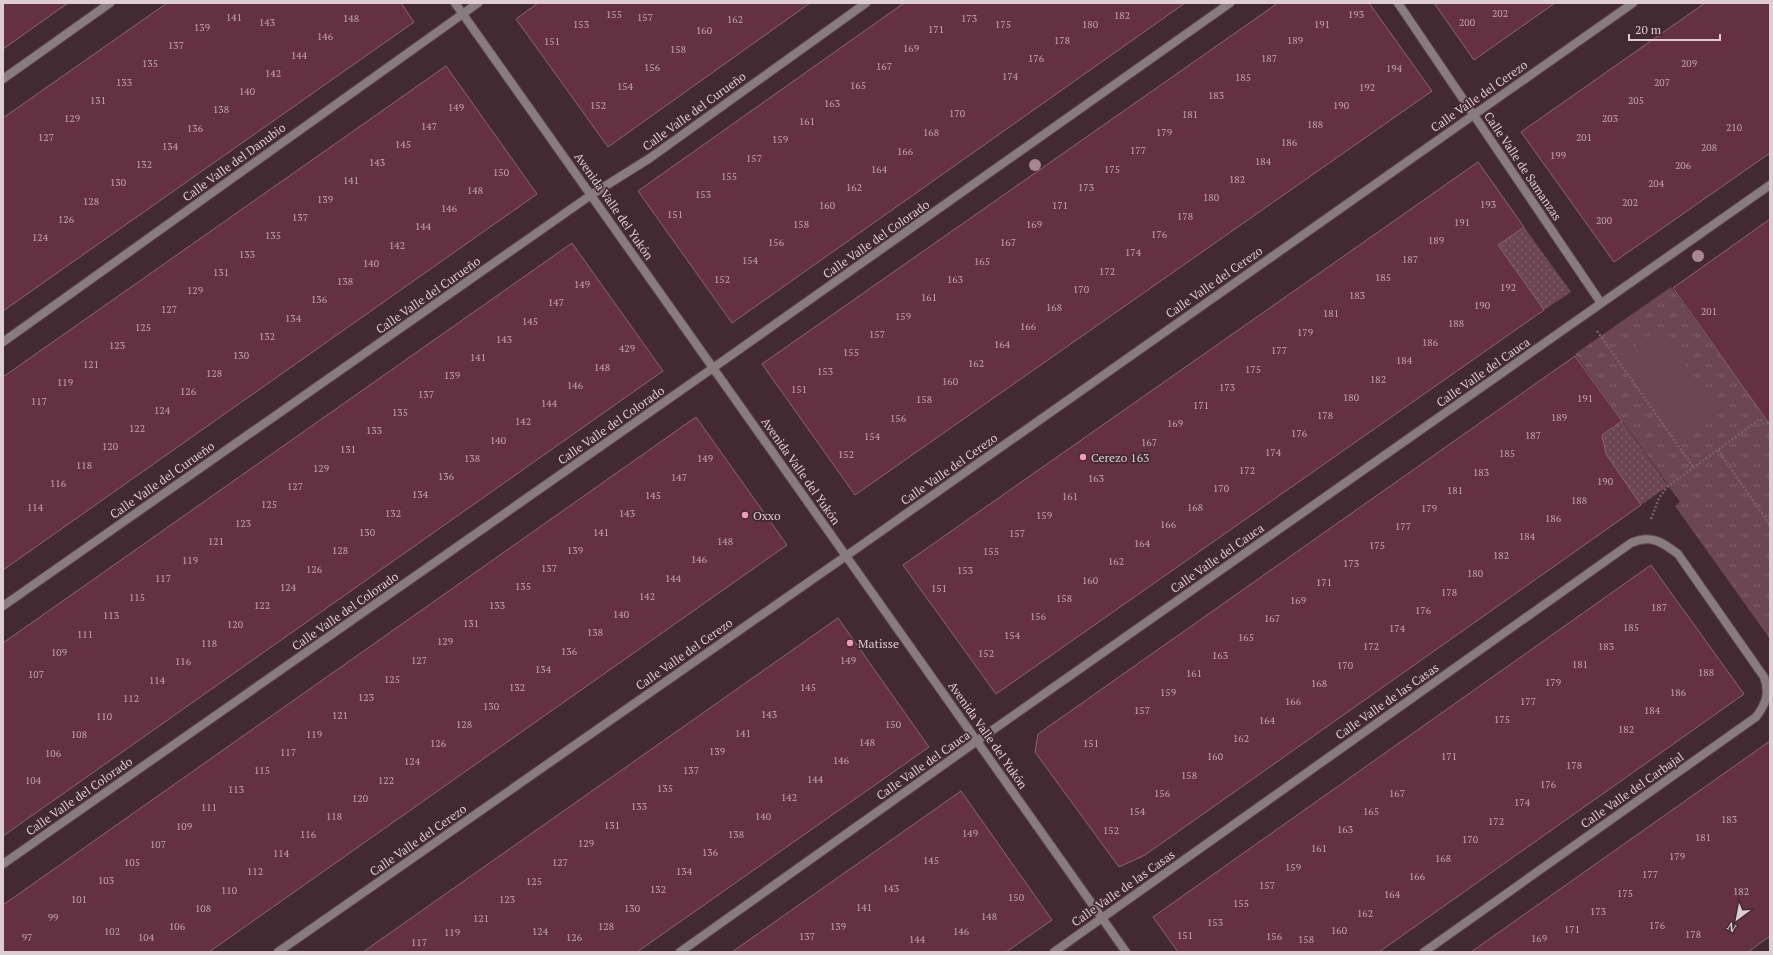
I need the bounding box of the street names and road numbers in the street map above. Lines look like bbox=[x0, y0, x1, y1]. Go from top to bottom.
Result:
street label: Calle Valle del Cerezo bbox=[1428, 57, 1531, 135]
street label: Calle Valle del Curueño bbox=[639, 68, 749, 154]
street label: Calle Valle de Samanzas bbox=[1481, 109, 1565, 223]
street label: Calle Valle del Danubio bbox=[180, 119, 289, 204]
street label: Avenida Valle del Yukón bbox=[571, 150, 657, 262]
street label: Calle Valle del Colorado bbox=[820, 196, 932, 281]
street label: Calle Valle del Cerezo bbox=[1163, 243, 1266, 321]
street label: Calle Valle del Curueño bbox=[373, 253, 483, 337]
street label: Calle Valle del Cauca bbox=[1433, 334, 1533, 410]
street label: Calle Valle del Colorado bbox=[555, 382, 667, 467]
street label: Avenida Valle del Yukón bbox=[758, 415, 844, 527]
street label: Calle Valle del Cerezo bbox=[898, 430, 1001, 508]
street label: Calle Valle del Curueño bbox=[107, 438, 217, 522]
street label: Calle Valle del Cauca bbox=[1167, 520, 1267, 596]
street label: Calle Valle del Colorado bbox=[289, 568, 401, 653]
street label: Calle Valle del Cerezo bbox=[633, 615, 736, 693]
street label: Calle Valle de las Casas bbox=[1332, 660, 1442, 742]
street label: Avenida Valle del Yukón bbox=[945, 679, 1031, 791]
street label: Calle Valle del Cauca bbox=[873, 727, 973, 803]
street label: Calle Valle del Carbajal bbox=[1578, 749, 1687, 831]
street label: Calle Valle del Colorado bbox=[23, 753, 135, 838]
street label: Calle Valle del Cerezo bbox=[367, 801, 470, 879]
street label: Calle Valle de las Casas bbox=[1068, 847, 1178, 929]

